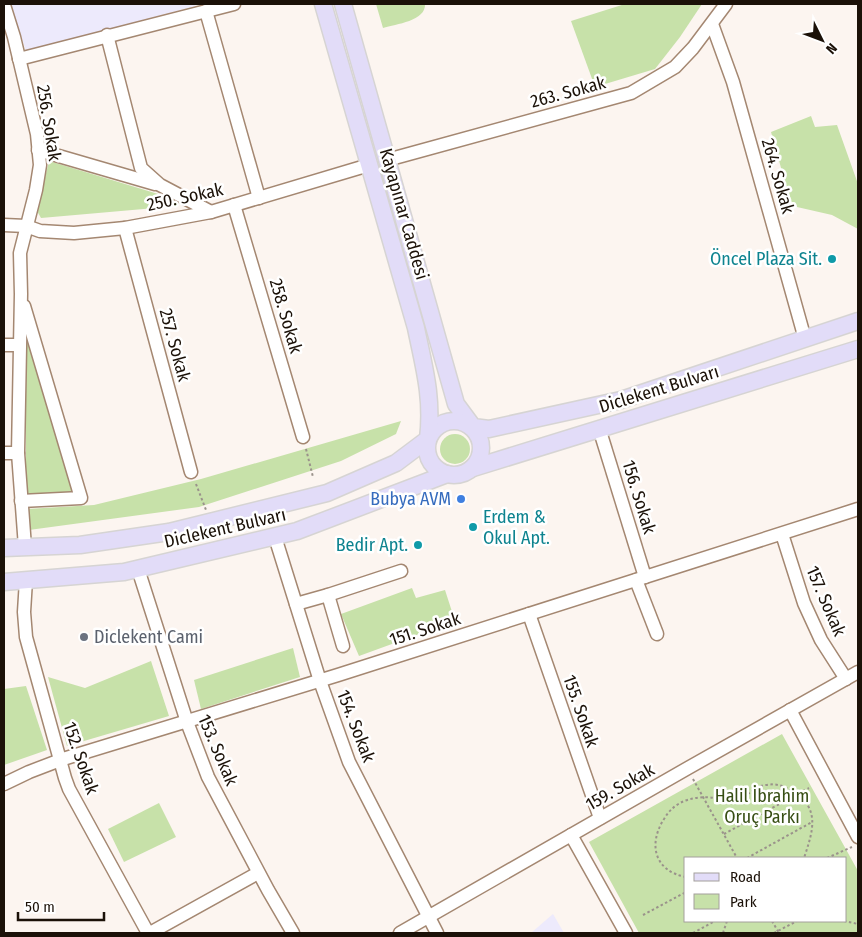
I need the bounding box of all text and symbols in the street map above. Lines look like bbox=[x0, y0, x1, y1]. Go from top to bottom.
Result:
north arrow bbox=[797, 15, 847, 65]
text: N bbox=[822, 40, 840, 57]
street label: 263. Sokak bbox=[528, 71, 608, 113]
street label: 256. Sokak bbox=[32, 83, 66, 163]
street label: 264. Sokak bbox=[757, 136, 799, 217]
street label: Kayapınar Caddesi bbox=[375, 146, 433, 282]
street label: 250. Sokak bbox=[145, 178, 226, 216]
place label: Öncel Plaza Sit. bbox=[710, 248, 822, 270]
marker: Öncel Plaza Sit. bbox=[826, 253, 838, 265]
street label: 258. Sokak bbox=[265, 276, 307, 357]
street label: 257. Sokak bbox=[155, 306, 195, 385]
street label: Diclekent Bulvarı bbox=[596, 360, 722, 418]
street label: 156. Sokak bbox=[617, 457, 661, 537]
place label: Bubya AVM bbox=[370, 488, 451, 510]
marker: Bubya AVM bbox=[455, 493, 467, 505]
street label: Diclekent Bulvarı bbox=[162, 503, 288, 553]
place label: Erdem & Okul Apt. bbox=[483, 506, 550, 549]
marker: Erdem & Okul Apt. bbox=[467, 521, 479, 533]
place label: Bedir Apt. bbox=[336, 534, 408, 556]
marker: Bedir Apt. bbox=[412, 539, 424, 551]
street label: 157. Sokak bbox=[801, 563, 851, 640]
street label: 151. Sokak bbox=[387, 607, 464, 651]
place label: Diclekent Cami bbox=[94, 626, 203, 648]
marker: Diclekent Cami bbox=[78, 631, 90, 643]
street label: 155. Sokak bbox=[558, 672, 604, 751]
street label: 154. Sokak bbox=[332, 687, 380, 766]
street label: 153. Sokak bbox=[193, 711, 243, 789]
street label: 152. Sokak bbox=[58, 719, 104, 798]
street label: 159. Sokak bbox=[582, 758, 659, 815]
park label: Halil İbrahim Oruç Parkı bbox=[715, 785, 809, 828]
legend bbox=[684, 857, 847, 922]
text: Road bbox=[730, 868, 761, 886]
scale bar bbox=[18, 890, 104, 922]
text: Park bbox=[730, 893, 757, 911]
text: 50 m bbox=[25, 898, 55, 916]

